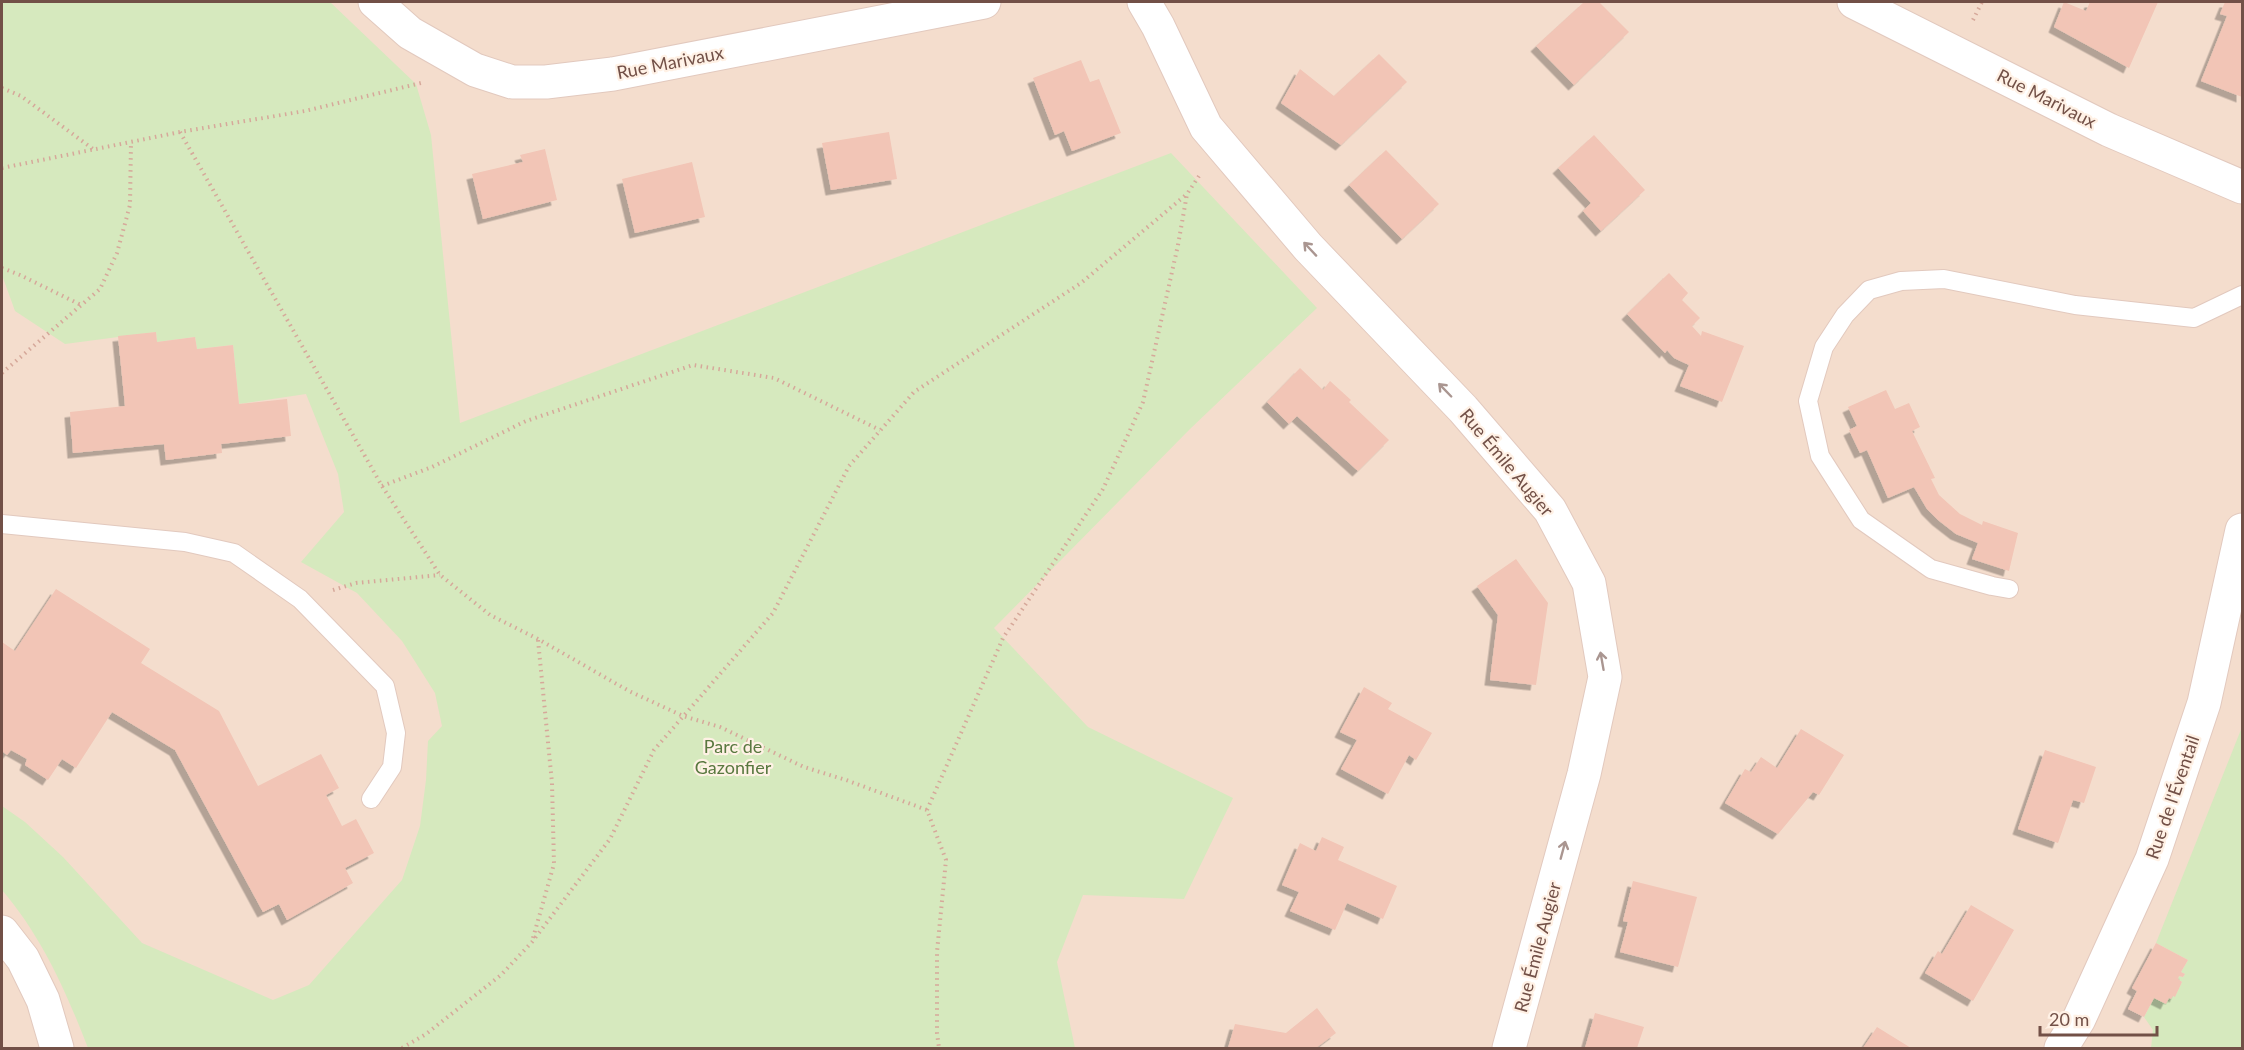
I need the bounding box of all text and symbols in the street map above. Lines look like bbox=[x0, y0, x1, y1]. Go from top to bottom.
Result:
street label: Rue Marivaux bbox=[615, 41, 725, 83]
street label: Rue Marivaux bbox=[1994, 64, 2100, 132]
one-way arrow bbox=[1303, 242, 1317, 257]
one-way arrow bbox=[1438, 383, 1452, 398]
street label: Rue Émile Augier bbox=[1456, 404, 1559, 521]
one-way arrow bbox=[1597, 651, 1608, 671]
street label: Rue de l'Éventail bbox=[2141, 732, 2203, 862]
park label: Parc de Gazonfier bbox=[695, 735, 772, 778]
one-way arrow bbox=[1558, 841, 1569, 860]
street label: Rue Émile Augier bbox=[1509, 879, 1565, 1014]
scale bar bbox=[2040, 999, 2157, 1037]
text: 20 m bbox=[2049, 1008, 2089, 1030]

